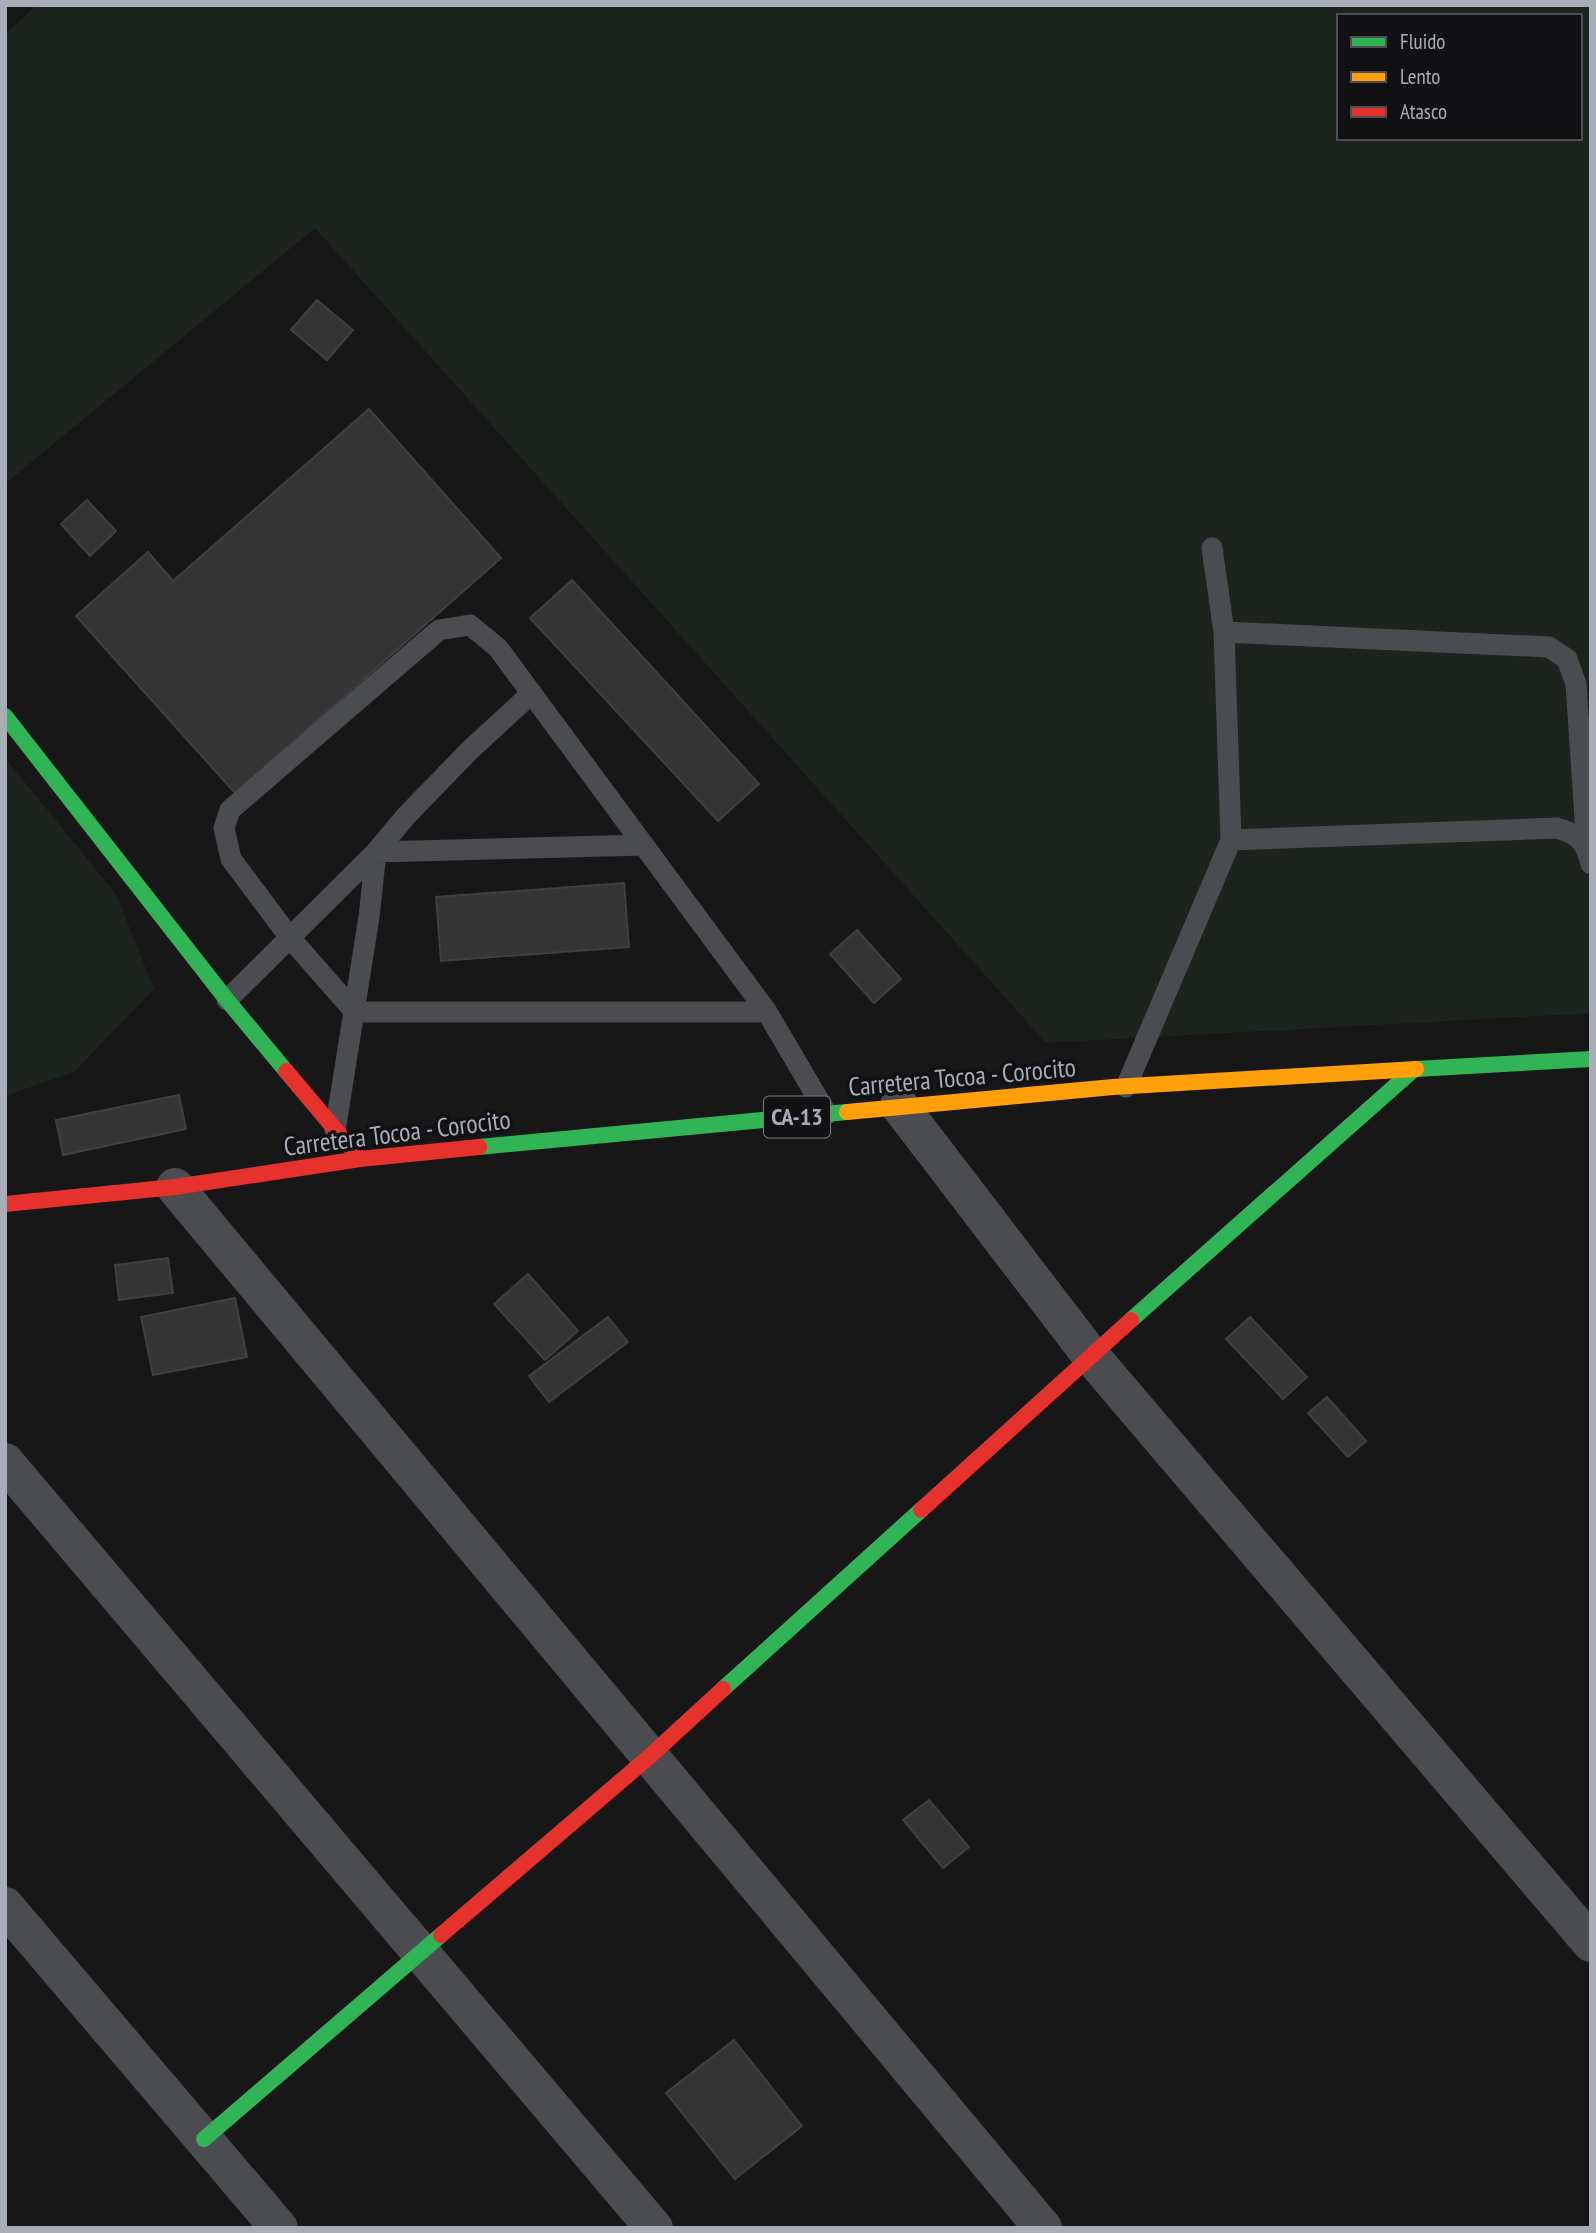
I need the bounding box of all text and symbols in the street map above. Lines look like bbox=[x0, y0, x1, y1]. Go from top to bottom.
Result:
legend bbox=[1337, 14, 1582, 140]
text: Fluido bbox=[1400, 28, 1445, 55]
text: Lento bbox=[1400, 63, 1440, 90]
text: Atasco bbox=[1400, 98, 1447, 125]
street label: Carretera Tocoa - Corocito bbox=[847, 1050, 1077, 1103]
road number: CA-13 bbox=[764, 1097, 830, 1138]
street label: Carretera Tocoa - Corocito bbox=[282, 1102, 512, 1163]

